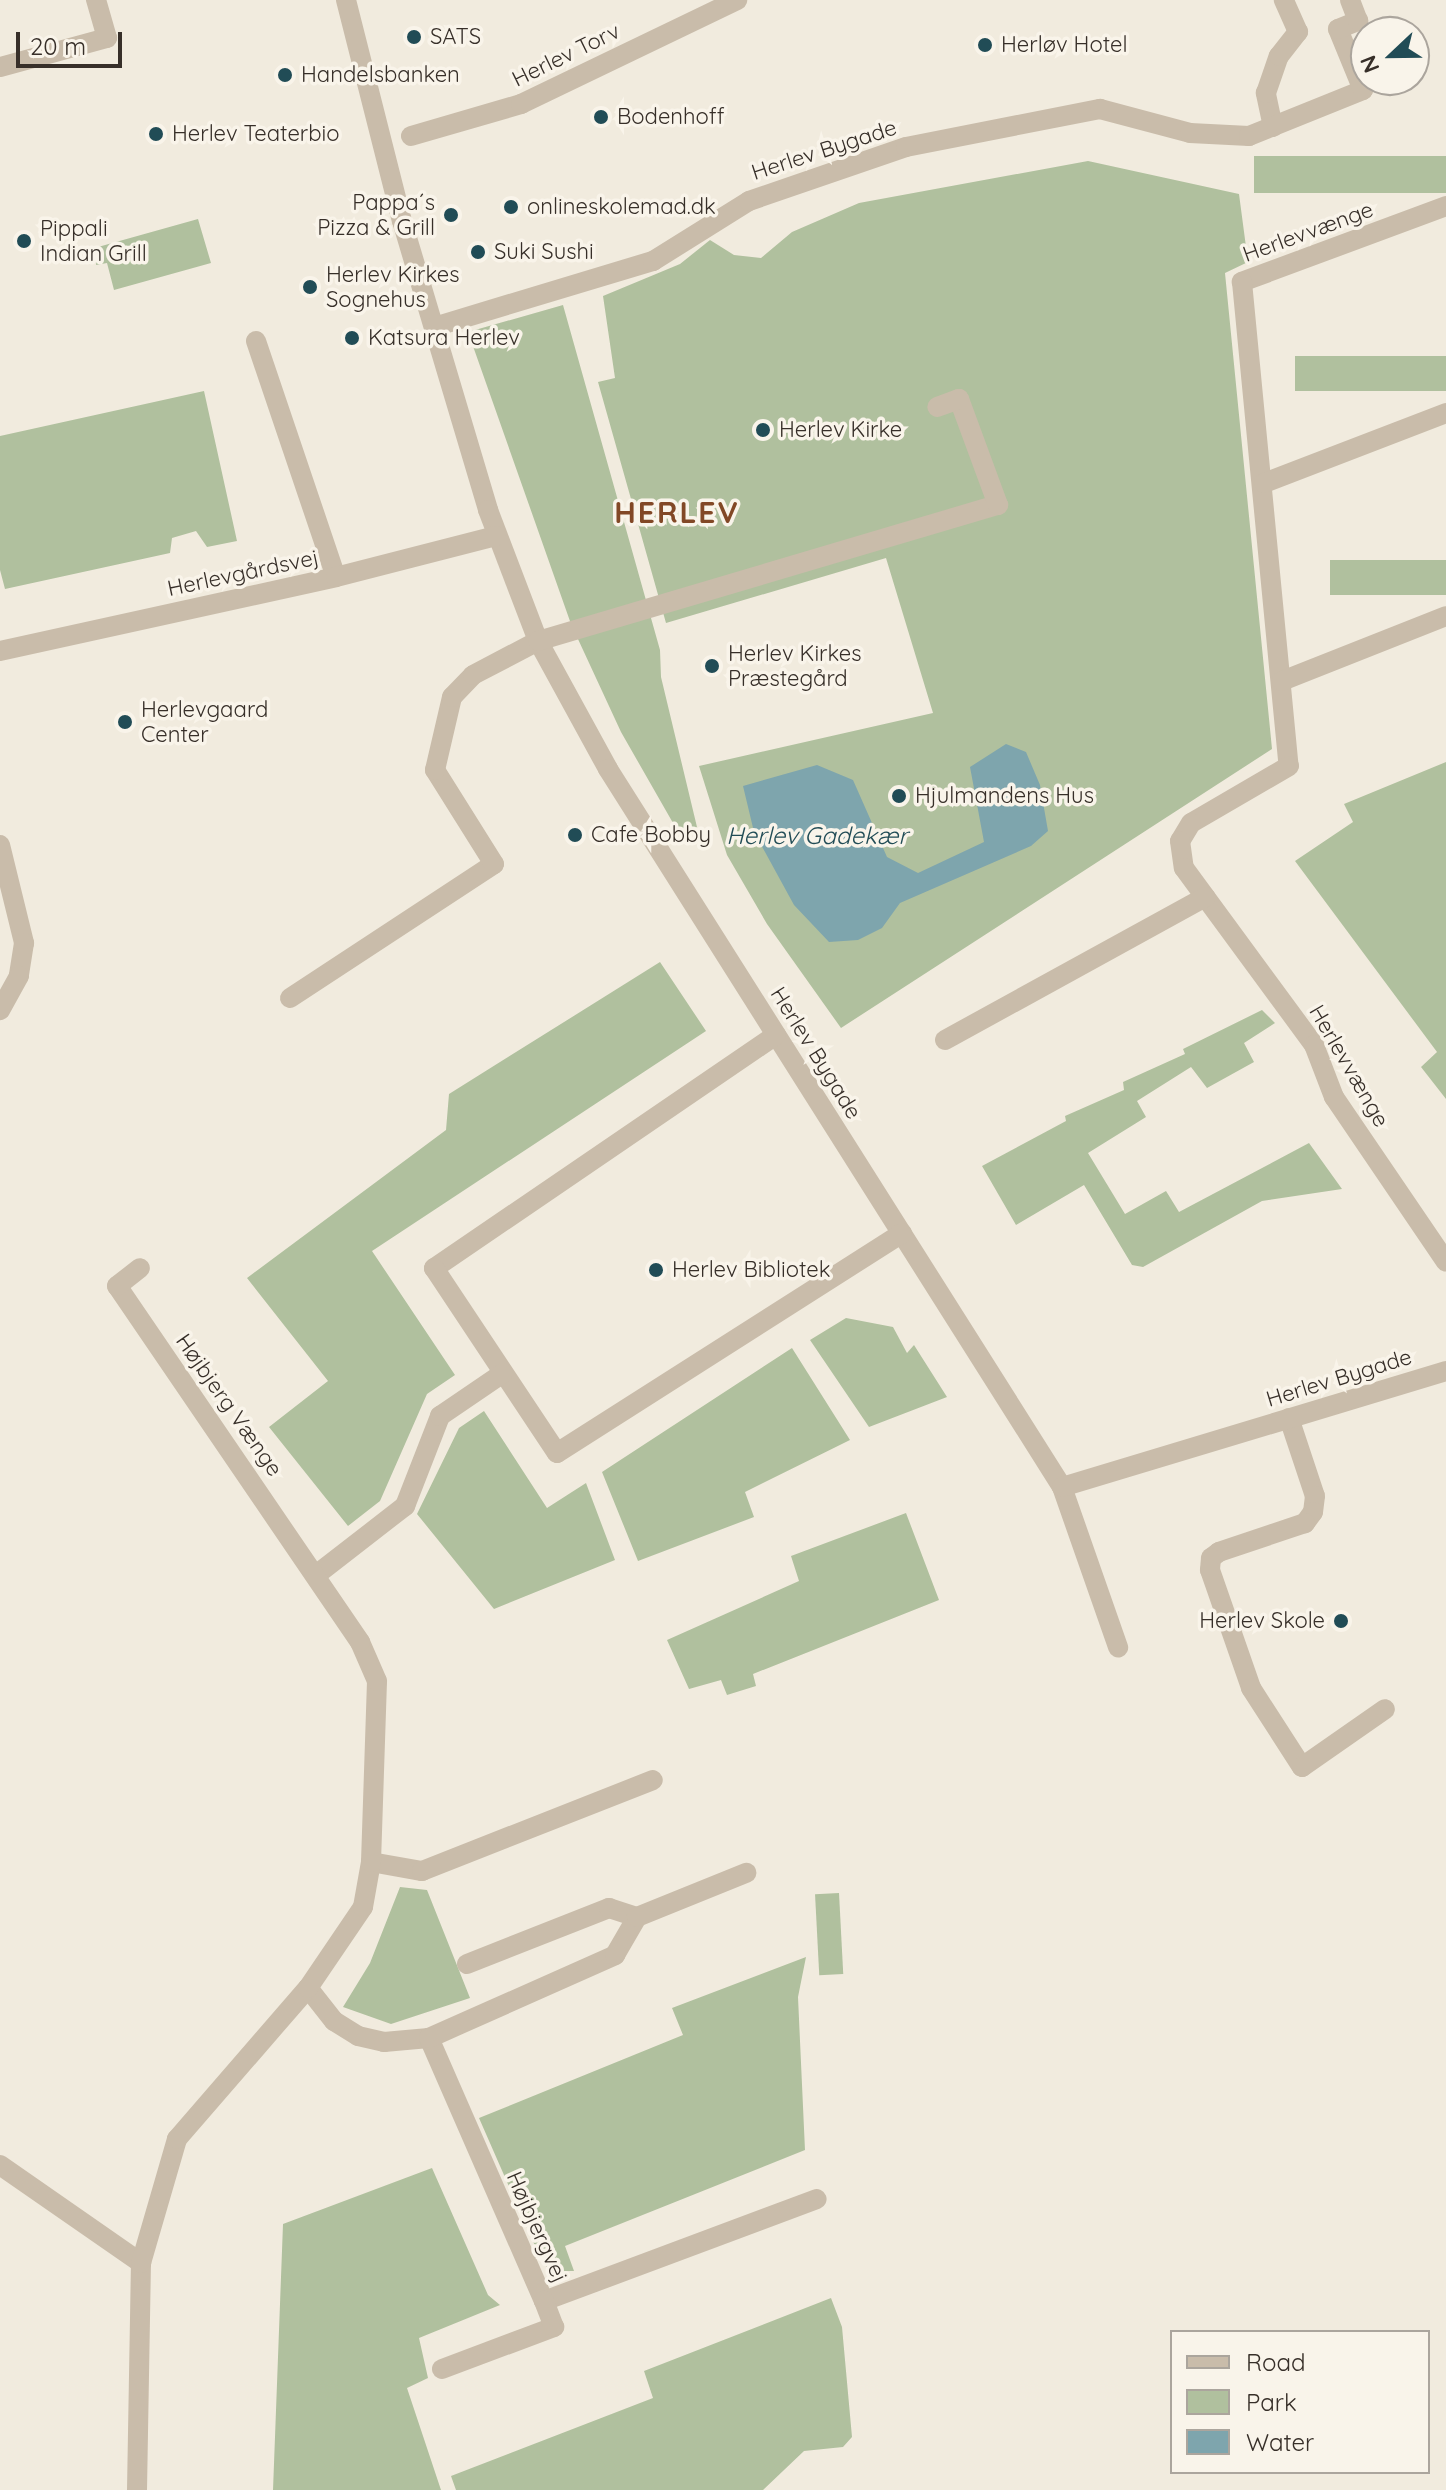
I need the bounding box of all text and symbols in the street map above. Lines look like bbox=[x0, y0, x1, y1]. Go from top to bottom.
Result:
scale bar bbox=[20, 16, 126, 66]
north arrow bbox=[1350, 16, 1430, 96]
street label: Herlev Torv bbox=[508, 18, 624, 92]
place label: SATS bbox=[430, 24, 481, 50]
marker: SATS bbox=[405, 28, 423, 46]
text: 20 m bbox=[30, 31, 86, 61]
place label: Herløv Hotel bbox=[1001, 32, 1128, 58]
marker: Herløv Hotel bbox=[976, 36, 994, 54]
text: N bbox=[1354, 52, 1386, 77]
place label: Handelsbanken bbox=[301, 62, 460, 88]
marker: Handelsbanken bbox=[276, 66, 294, 84]
place label: Bodenhoff bbox=[617, 104, 725, 130]
marker: Bodenhoff bbox=[592, 108, 610, 126]
street label: Herlev Bygade bbox=[748, 114, 900, 186]
place label: Herlev Teaterbio bbox=[172, 121, 340, 147]
marker: Herlev Teaterbio bbox=[147, 125, 165, 143]
place label: Pappa´s Pizza & Grill bbox=[317, 189, 435, 240]
place label: onlineskolemad.dk bbox=[527, 194, 716, 220]
street label: Herlevvænge bbox=[1239, 196, 1377, 268]
marker: onlineskolemad.dk bbox=[502, 198, 520, 216]
marker: Pappa´s Pizza & Grill bbox=[442, 206, 460, 224]
place label: Pippali Indian Grill bbox=[40, 215, 147, 266]
marker: Pippali Indian Grill bbox=[15, 232, 33, 250]
place label: Suki Sushi bbox=[494, 239, 594, 265]
marker: Suki Sushi bbox=[469, 243, 487, 261]
place label: Herlev Kirkes Sognehus bbox=[326, 261, 460, 312]
marker: Herlev Kirkes Sognehus bbox=[301, 278, 319, 296]
place label: Katsura Herlev bbox=[368, 325, 520, 351]
marker: Katsura Herlev bbox=[343, 329, 361, 347]
place label: Herlev Kirke bbox=[779, 417, 902, 443]
marker: Herlev Kirke bbox=[754, 421, 772, 439]
district label: HERLEV bbox=[614, 494, 740, 530]
street label: Herlevgårdsvej bbox=[165, 544, 321, 602]
place label: Herlev Kirkes Præstegård bbox=[728, 640, 862, 692]
marker: Herlev Kirkes Præstegård bbox=[703, 657, 721, 675]
place label: Herlevgaard Center bbox=[141, 696, 268, 748]
marker: Herlevgaard Center bbox=[116, 713, 134, 731]
place label: Hjulmandens Hus bbox=[915, 783, 1094, 809]
marker: Hjulmandens Hus bbox=[890, 787, 908, 805]
place label: Cafe Bobby bbox=[591, 822, 711, 848]
water label: Herlev Gadekær bbox=[726, 822, 908, 850]
marker: Cafe Bobby bbox=[566, 826, 584, 844]
street label: Herlev Bygade bbox=[765, 982, 867, 1124]
street label: Herlevvænge bbox=[1303, 1000, 1395, 1132]
place label: Herlev Bibliotek bbox=[672, 1257, 831, 1283]
marker: Herlev Bibliotek bbox=[647, 1261, 665, 1279]
street label: Højbjerg Vænge bbox=[170, 1329, 288, 1481]
street label: Herlev Bygade bbox=[1263, 1343, 1415, 1413]
place label: Herlev Skole bbox=[1199, 1608, 1325, 1634]
marker: Herlev Skole bbox=[1332, 1612, 1350, 1630]
street label: Højbjergvej bbox=[501, 2167, 573, 2287]
legend bbox=[1170, 2330, 1430, 2474]
text: Road bbox=[1246, 2347, 1306, 2377]
text: Park bbox=[1246, 2387, 1297, 2417]
text: Water bbox=[1246, 2427, 1314, 2457]

